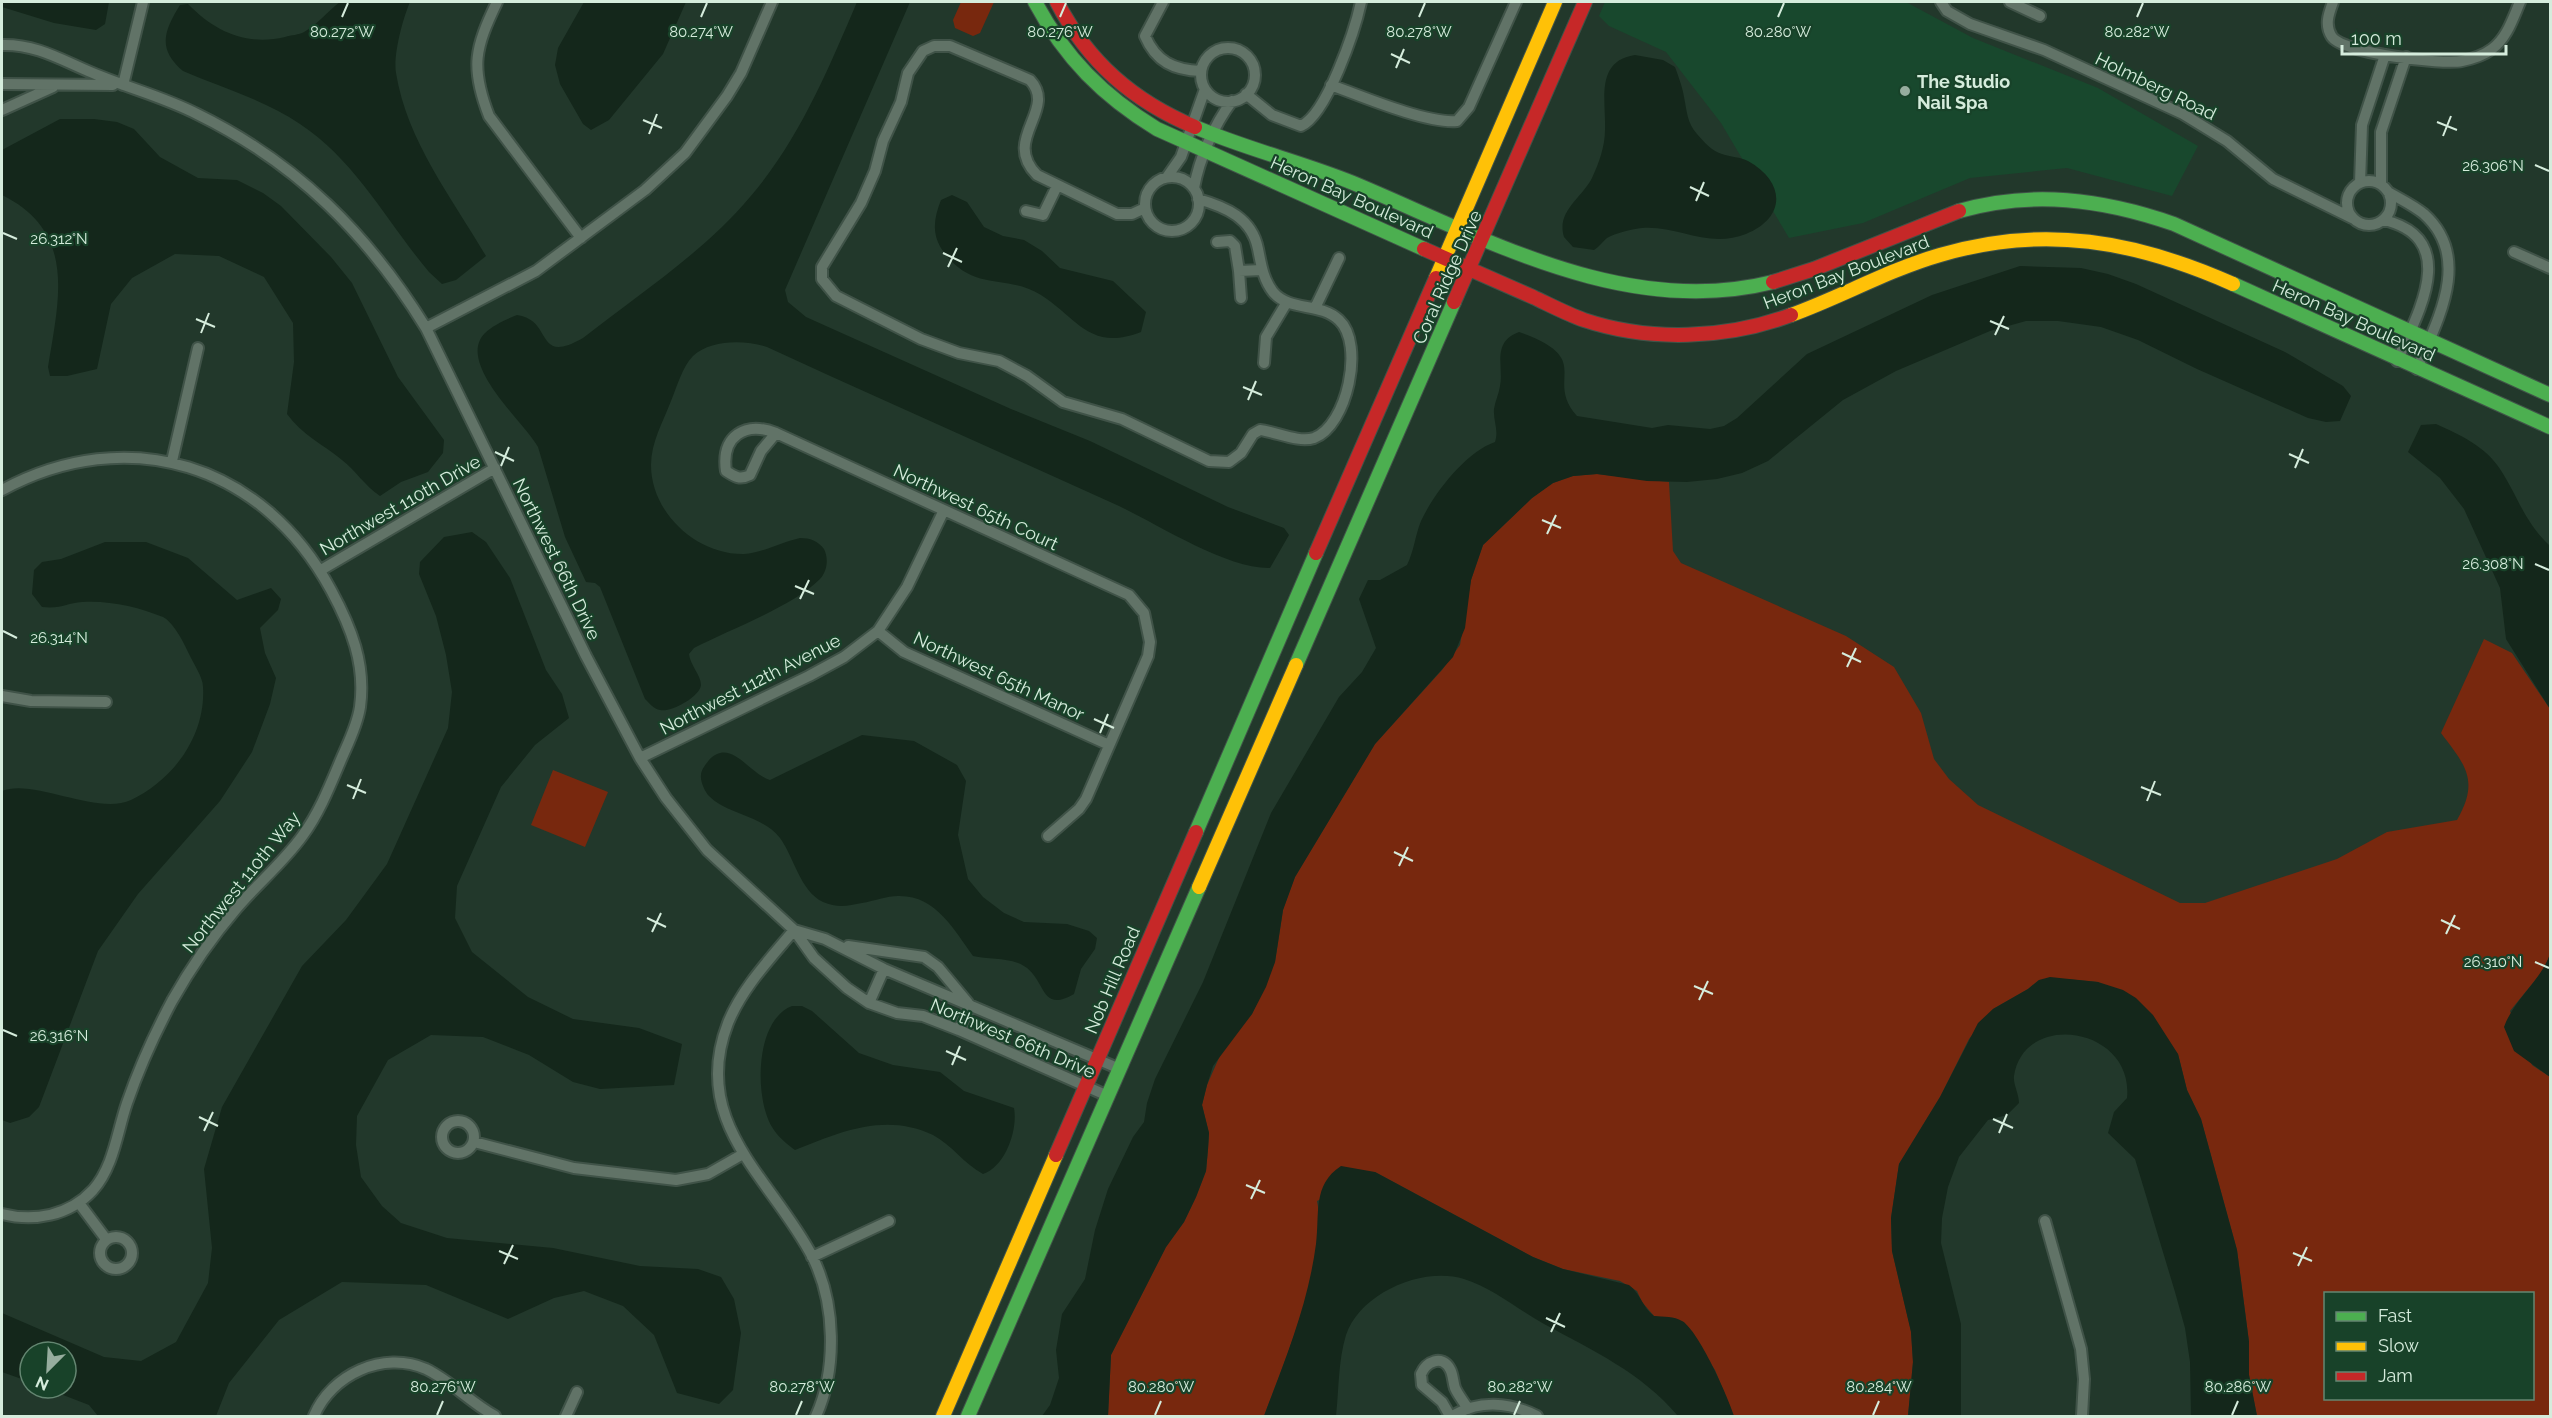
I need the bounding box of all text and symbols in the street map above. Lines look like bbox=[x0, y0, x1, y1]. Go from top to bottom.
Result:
scale bar bbox=[2342, 18, 2506, 56]
text: 80.272°W bbox=[310, 23, 374, 41]
text: 80.274°W bbox=[669, 23, 733, 41]
text: 80.276°W bbox=[1027, 23, 1093, 41]
text: 80.278°W bbox=[1386, 23, 1452, 41]
text: 80.280°W bbox=[1745, 23, 1811, 41]
text: 80.282°W bbox=[2105, 23, 2170, 41]
text: 100 m bbox=[2351, 28, 2402, 49]
street label: Holmberg Road bbox=[2092, 48, 2220, 124]
place label: The Studio Nail Spa bbox=[1917, 71, 2010, 113]
marker: The Studio Nail Spa bbox=[1898, 84, 1912, 98]
street label: Heron Bay Boulevard bbox=[1267, 152, 1437, 242]
text: 26.306°N bbox=[2462, 157, 2524, 175]
street label: Coral Ridge Drive bbox=[1408, 207, 1486, 347]
text: 26.312°N bbox=[30, 230, 88, 248]
street label: Heron Bay Boulevard bbox=[1760, 231, 1932, 313]
street label: Heron Bay Boulevard bbox=[2269, 275, 2439, 365]
street label: Northwest 110th Drive bbox=[316, 450, 484, 560]
street label: Northwest 65th Court bbox=[890, 460, 1062, 554]
street label: Northwest 66th Drive bbox=[509, 475, 605, 644]
text: 26.308°N bbox=[2462, 555, 2524, 573]
street label: Northwest 65th Manor bbox=[910, 627, 1088, 725]
text: 26.314°N bbox=[30, 629, 88, 647]
street label: Northwest 112th Avenue bbox=[656, 629, 844, 739]
street label: Northwest 110th Way bbox=[178, 807, 304, 957]
street label: Nob Hill Road bbox=[1080, 923, 1144, 1037]
text: 26.310°N bbox=[2464, 953, 2522, 971]
street label: Northwest 66th Drive bbox=[927, 994, 1099, 1082]
text: 26.316°N bbox=[30, 1027, 88, 1045]
legend bbox=[2324, 1292, 2534, 1400]
text: Fast bbox=[2378, 1305, 2412, 1326]
text: Slow bbox=[2378, 1335, 2419, 1356]
north arrow bbox=[18, 1340, 78, 1400]
text: Jam bbox=[2378, 1365, 2413, 1386]
text: N bbox=[33, 1372, 52, 1394]
text: 80.276°W bbox=[410, 1378, 476, 1396]
text: 80.278°W bbox=[769, 1378, 835, 1396]
text: 80.280°W bbox=[1128, 1378, 1194, 1396]
text: 80.282°W bbox=[1488, 1378, 1553, 1396]
text: 80.284°W bbox=[1846, 1378, 1912, 1396]
text: 80.286°W bbox=[2205, 1378, 2271, 1396]

